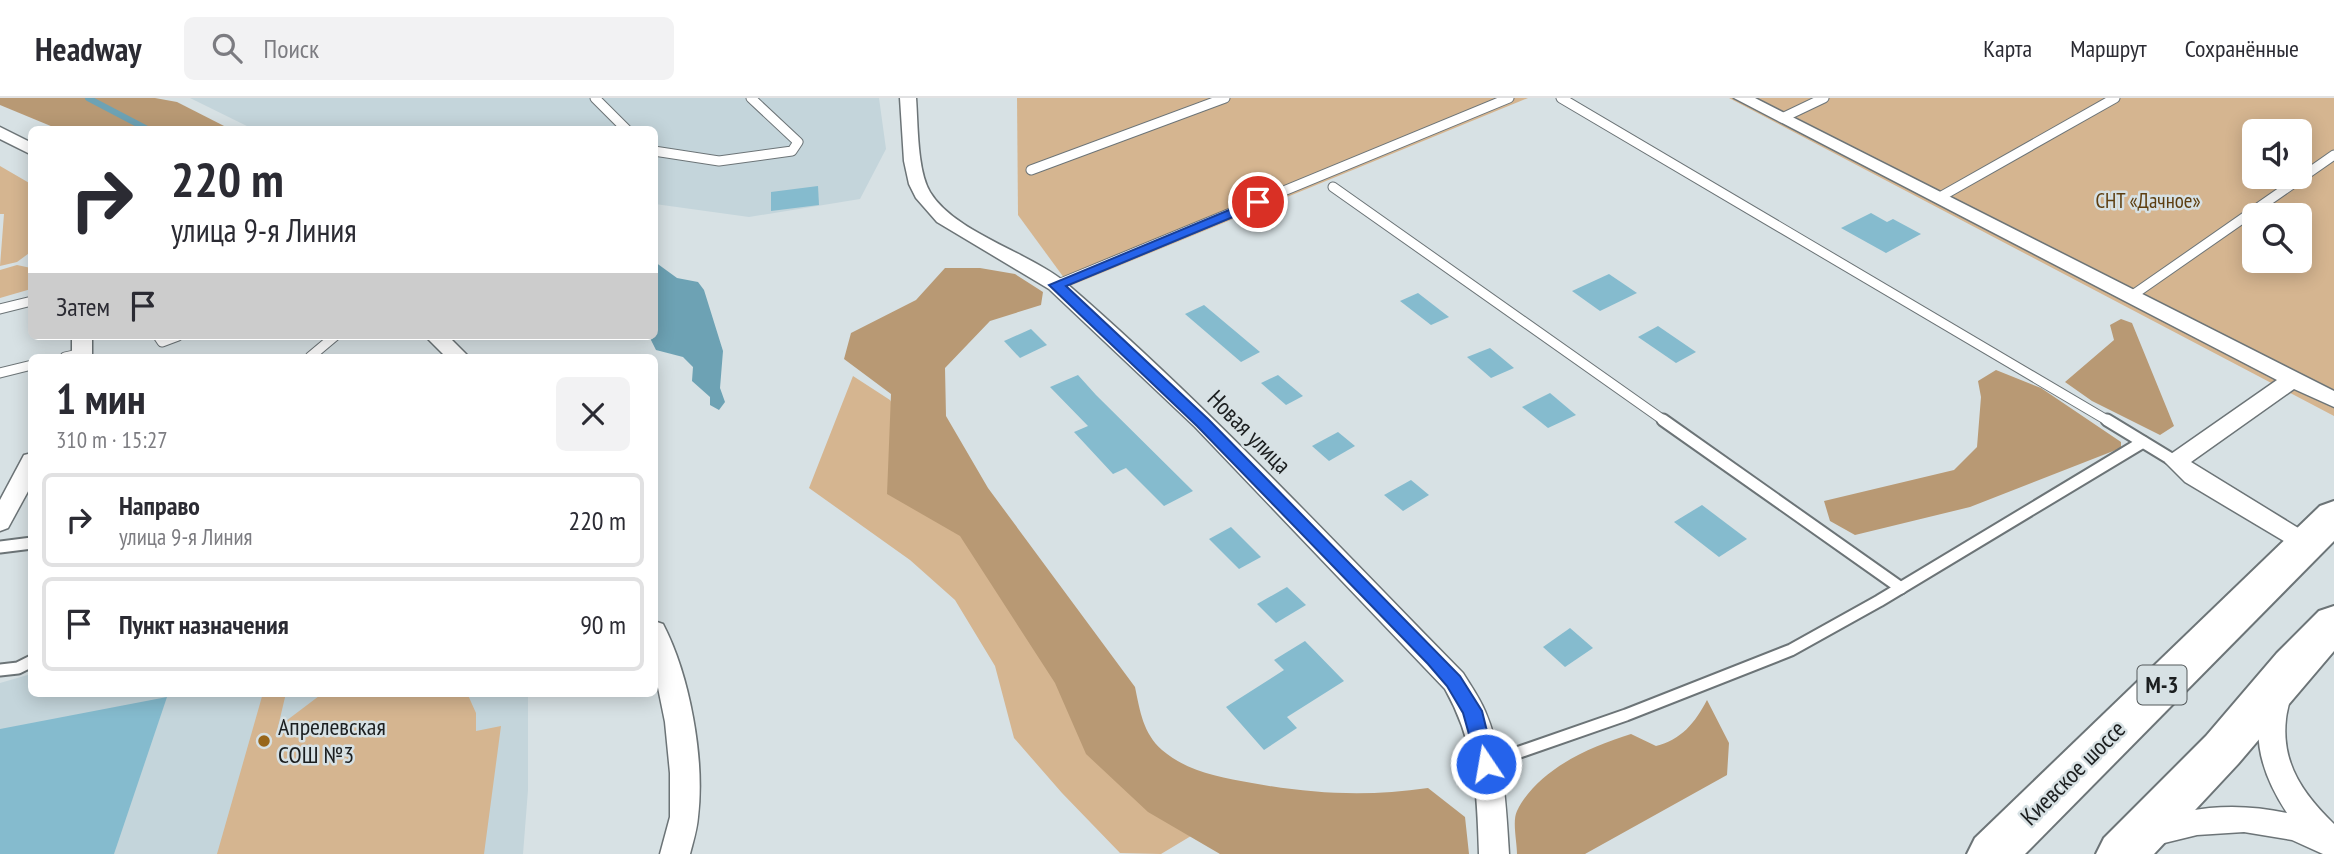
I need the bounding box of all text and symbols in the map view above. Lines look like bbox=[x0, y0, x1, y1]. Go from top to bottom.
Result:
search box bbox=[184, 17, 674, 80]
text: Headway bbox=[35, 27, 142, 70]
icon: search bbox=[208, 29, 246, 67]
text: Поиск bbox=[264, 32, 319, 65]
text: Карта bbox=[1983, 33, 2032, 64]
text: Маршрут bbox=[2070, 33, 2147, 64]
text: Сохранённые bbox=[2185, 33, 2299, 64]
map controls bbox=[2242, 119, 2312, 273]
button: sound bbox=[2242, 119, 2312, 189]
text: 220 m bbox=[171, 147, 284, 211]
icon: right bbox=[56, 154, 147, 245]
pin bbox=[1228, 172, 1288, 232]
icon: arrive bbox=[1239, 183, 1277, 221]
park label: СНТ «Дачное» bbox=[2095, 187, 2201, 214]
button: search bbox=[2242, 203, 2312, 273]
text: улица 9-я Линия bbox=[171, 209, 357, 251]
icon: arrive bbox=[124, 287, 162, 325]
text: Затем bbox=[56, 290, 110, 323]
text: 1 мин bbox=[56, 371, 146, 426]
button: close bbox=[556, 377, 630, 451]
street label: Новая улица bbox=[1201, 383, 1298, 480]
text: 310 m · 15:27 bbox=[56, 425, 168, 454]
text: Направо bbox=[119, 489, 200, 522]
icon: right bbox=[60, 501, 98, 539]
text: 220 m bbox=[568, 504, 626, 537]
text: улица 9-я Линия bbox=[119, 522, 253, 551]
icon: arrive bbox=[60, 605, 98, 643]
text: Пункт назначения bbox=[119, 608, 289, 641]
text: 90 m bbox=[580, 608, 626, 641]
road number: М-3 bbox=[2138, 666, 2186, 705]
place label: Апрелевская СОШ №3 bbox=[278, 711, 386, 770]
street label: Киевское шоссе bbox=[2014, 714, 2132, 832]
position arrow bbox=[1449, 727, 1523, 801]
marker: Апрелевская СОШ №3 bbox=[256, 733, 272, 749]

